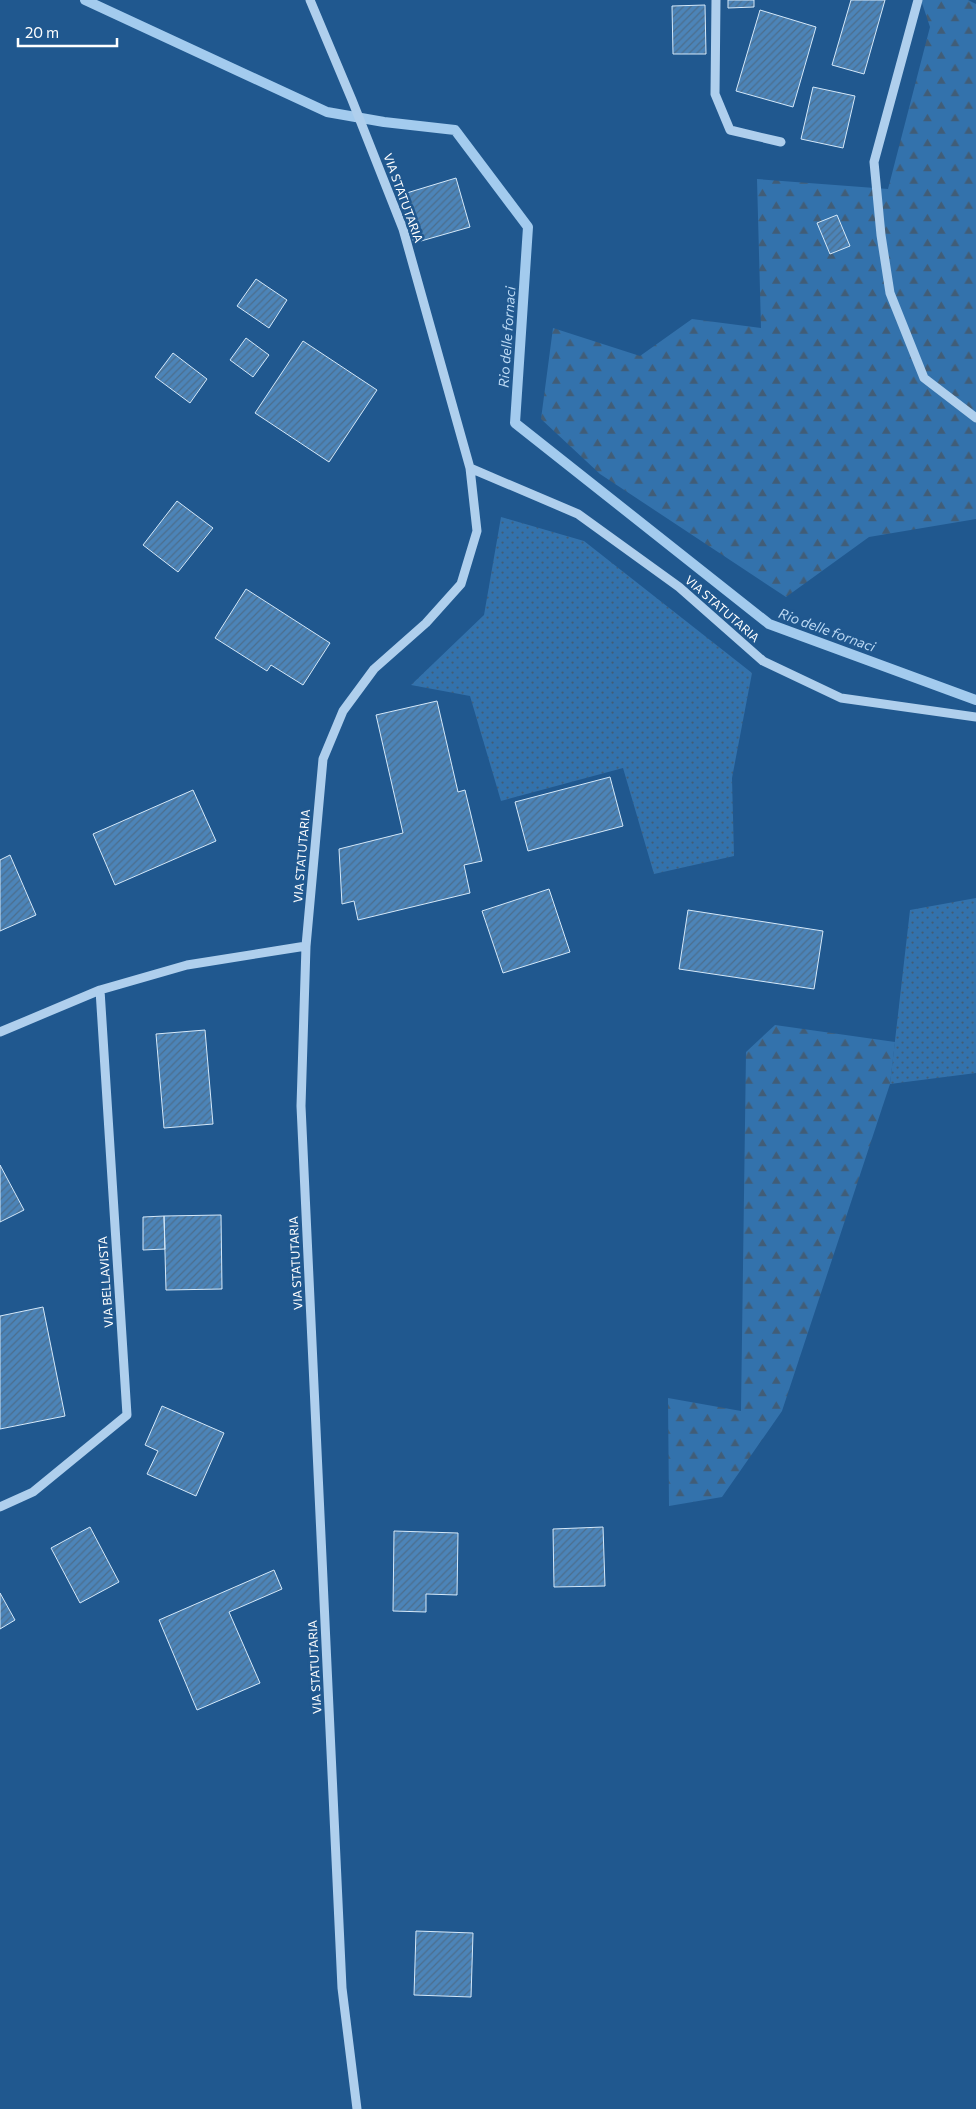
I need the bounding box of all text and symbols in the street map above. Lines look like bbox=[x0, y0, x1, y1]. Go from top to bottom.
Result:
scale bar bbox=[18, 15, 116, 47]
text: 20 m bbox=[25, 23, 59, 41]
street label: VIA STATUTARIA bbox=[381, 151, 427, 244]
water label: Rio delle fornaci bbox=[494, 285, 519, 388]
street label: VIA STATUTARIA bbox=[683, 572, 763, 644]
water label: Rio delle fornaci bbox=[776, 604, 878, 655]
street label: VIA STATUTARIA bbox=[290, 808, 312, 903]
street label: VIA STATUTARIA bbox=[286, 1216, 304, 1310]
street label: VIA BELLAVISTA bbox=[95, 1236, 115, 1328]
street label: VIA STATUTARIA bbox=[305, 1620, 323, 1714]

